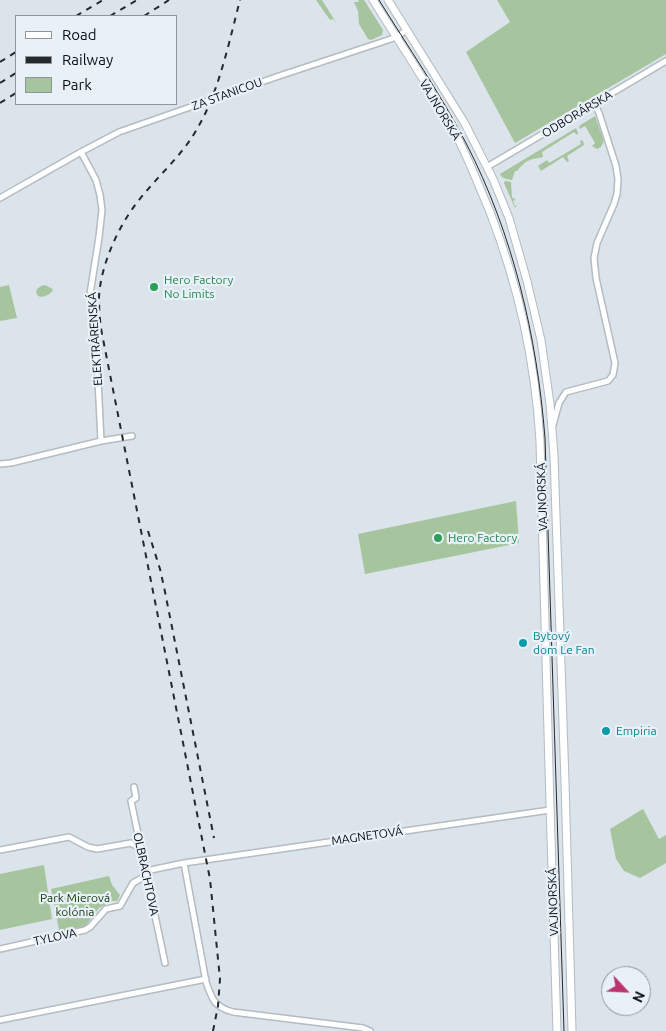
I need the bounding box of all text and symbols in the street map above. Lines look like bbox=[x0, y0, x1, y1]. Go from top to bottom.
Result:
legend bbox=[15, 15, 178, 105]
text: Road bbox=[62, 26, 97, 43]
text: Railway bbox=[62, 51, 113, 68]
street label: ZA STANICOU bbox=[190, 75, 264, 113]
text: Park bbox=[62, 76, 92, 93]
street label: VAJNORSKÁ bbox=[416, 77, 464, 143]
street label: ODBORÁRSKA bbox=[539, 87, 615, 141]
place label: Hero Factory No Limits bbox=[164, 273, 233, 301]
marker: Hero Factory No Limits bbox=[148, 281, 160, 293]
street label: ELEKTRÁRENSKÁ bbox=[85, 292, 105, 386]
street label: VAJNORSKÁ bbox=[534, 463, 550, 531]
place label: Hero Factory bbox=[448, 531, 517, 545]
marker: Hero Factory bbox=[432, 532, 444, 544]
place label: Bytový dom Le Fan bbox=[533, 629, 594, 657]
marker: Bytový dom Le Fan bbox=[517, 637, 529, 649]
place label: Empiria bbox=[616, 724, 657, 738]
marker: Empiria bbox=[600, 725, 612, 737]
street label: MAGNETOVÁ bbox=[330, 824, 404, 848]
street label: OLBRACHTOVA bbox=[130, 831, 162, 917]
street label: VAJNORSKÁ bbox=[545, 868, 561, 936]
park label: Park Mierová kolónia bbox=[40, 891, 110, 919]
street label: TYLOVA bbox=[32, 925, 78, 949]
north arrow bbox=[601, 966, 651, 1016]
text: N bbox=[629, 989, 648, 1005]

